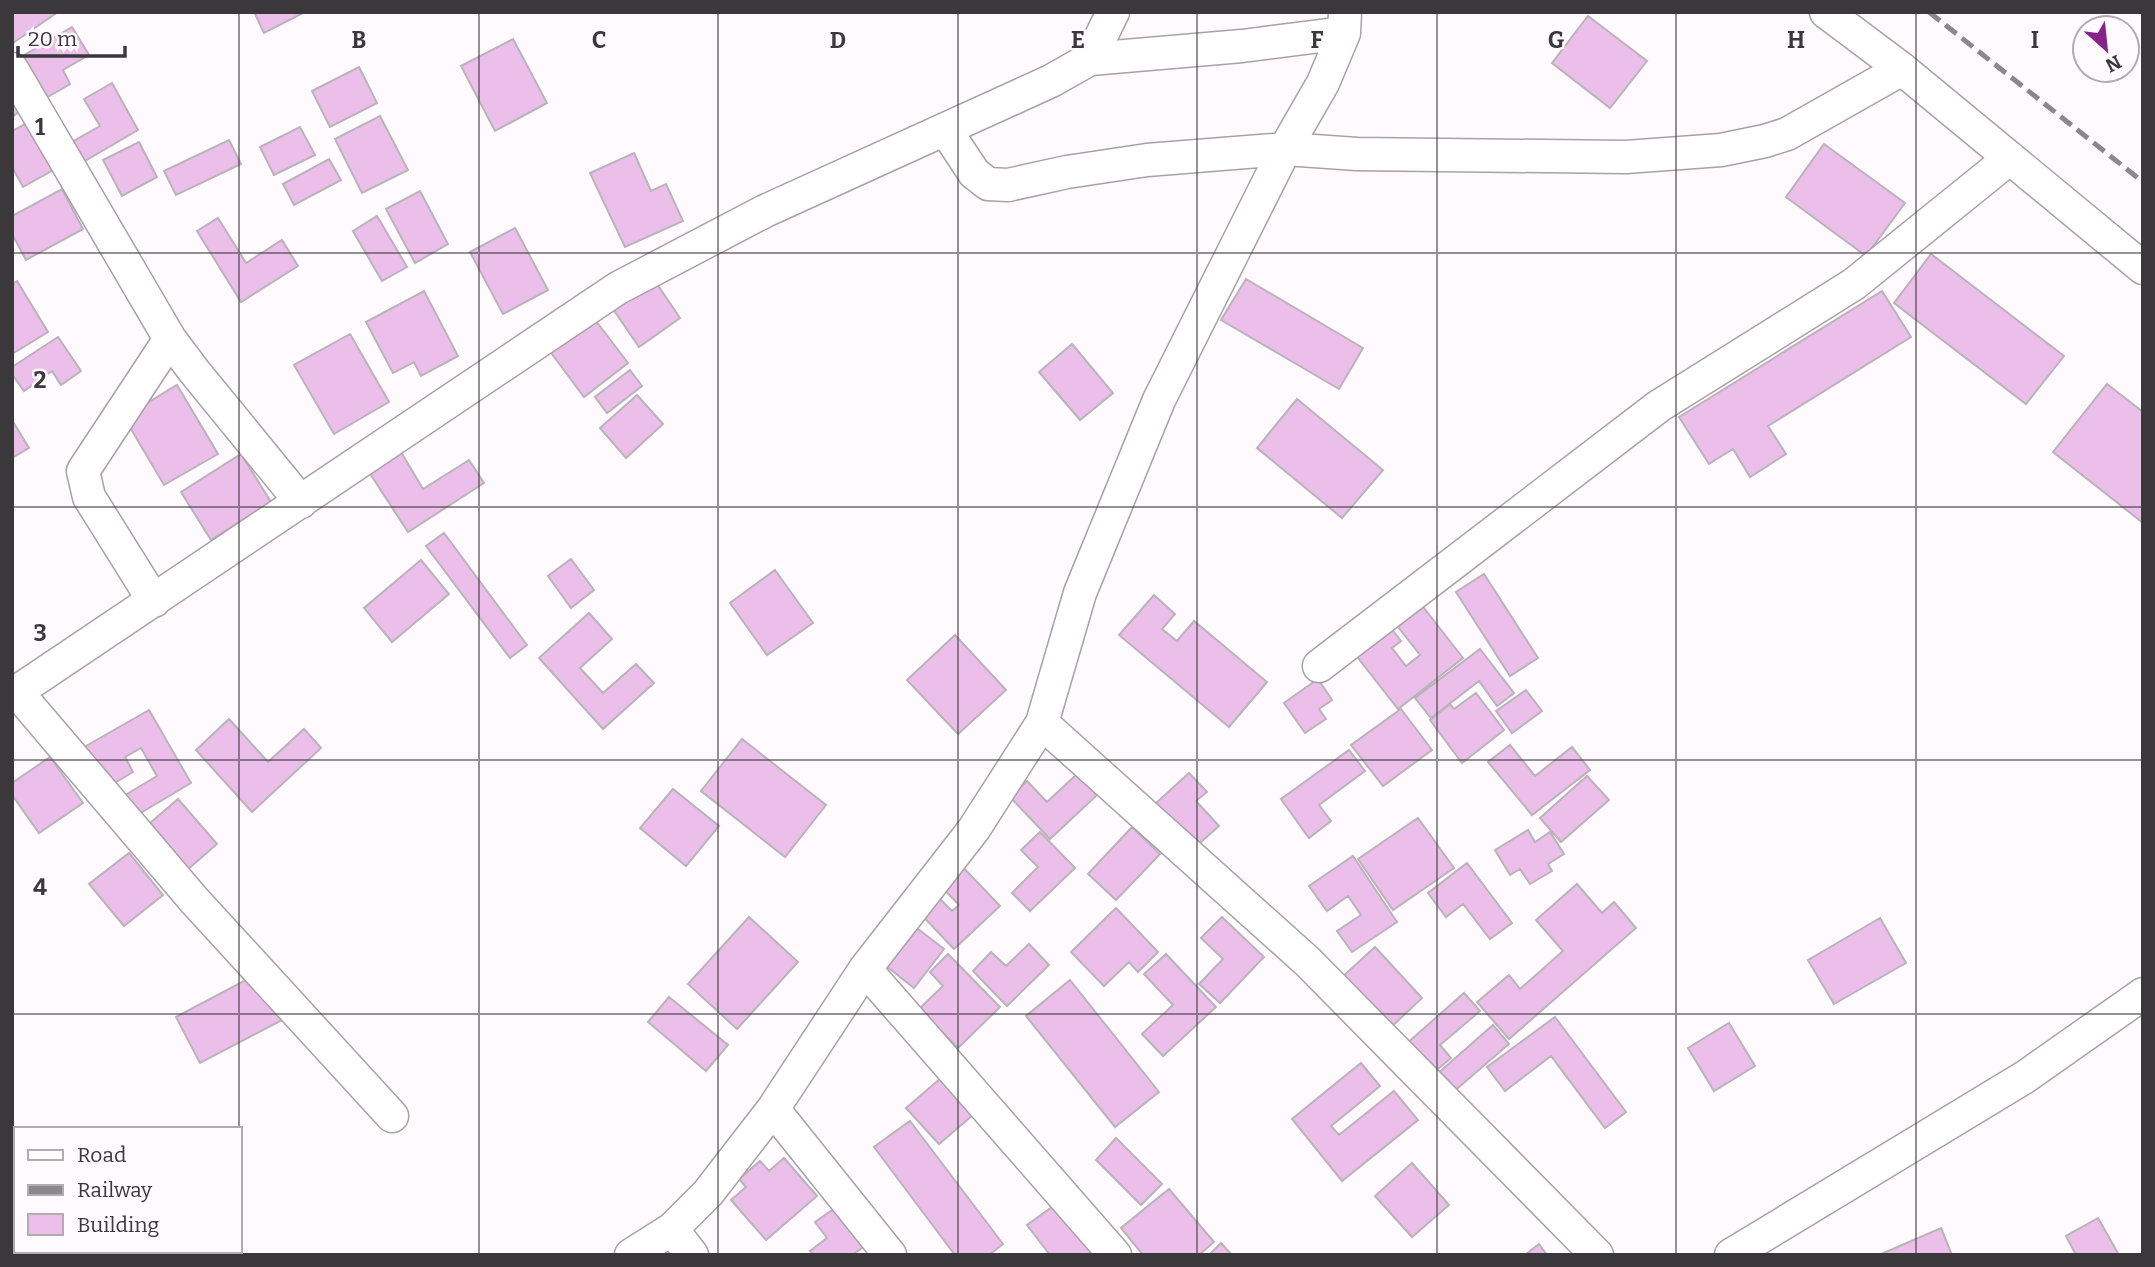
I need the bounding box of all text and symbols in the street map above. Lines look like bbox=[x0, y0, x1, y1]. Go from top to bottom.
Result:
scale bar bbox=[18, 14, 124, 58]
north arrow bbox=[2071, 14, 2141, 84]
text: 20 m bbox=[28, 26, 77, 52]
text: B bbox=[352, 26, 366, 54]
text: C bbox=[592, 26, 606, 54]
text: D bbox=[830, 26, 846, 54]
text: E bbox=[1071, 26, 1085, 54]
text: F bbox=[1311, 26, 1324, 54]
text: G bbox=[1548, 26, 1565, 54]
text: H bbox=[1787, 26, 1805, 54]
text: I bbox=[2031, 26, 2039, 54]
text: N bbox=[2101, 50, 2125, 77]
text: 1 bbox=[35, 113, 45, 141]
text: 2 bbox=[34, 366, 47, 394]
text: 3 bbox=[33, 619, 47, 647]
text: 4 bbox=[33, 873, 47, 901]
legend bbox=[14, 1127, 242, 1253]
text: Road bbox=[77, 1142, 126, 1168]
text: Railway bbox=[77, 1177, 153, 1203]
text: Building bbox=[77, 1212, 160, 1238]

